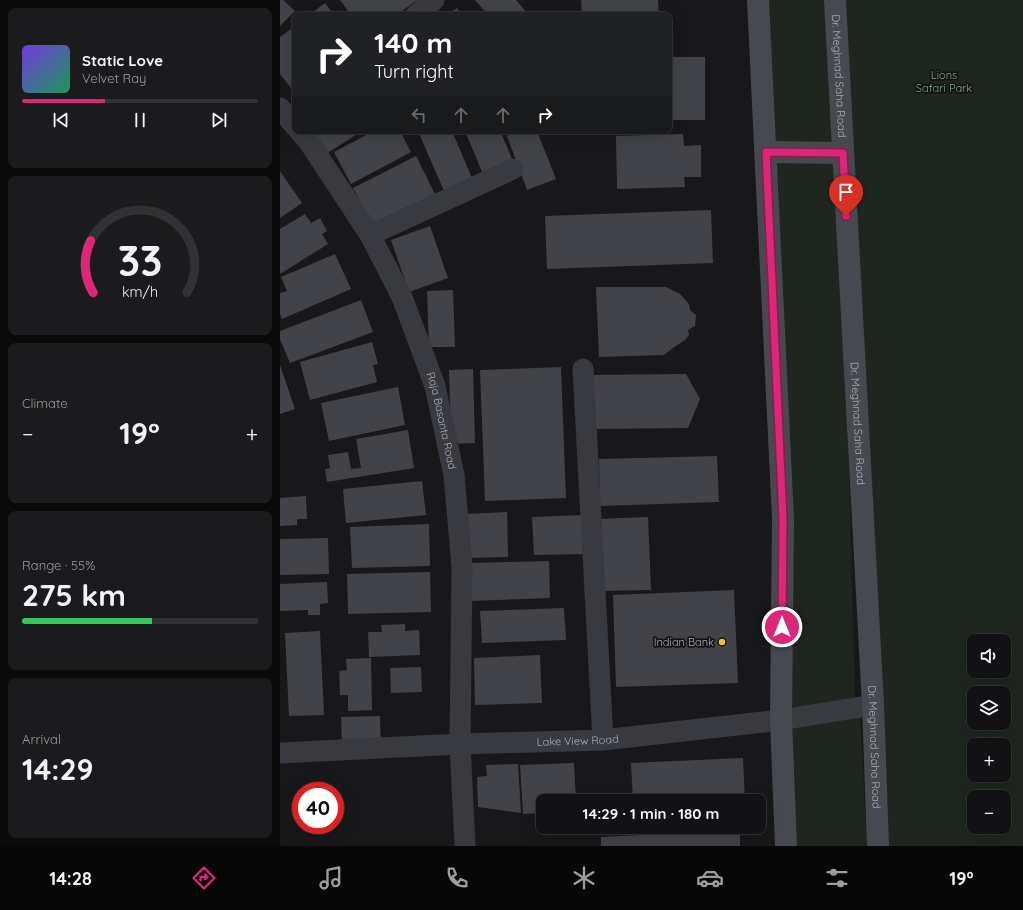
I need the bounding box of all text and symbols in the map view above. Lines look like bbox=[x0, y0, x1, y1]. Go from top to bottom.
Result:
street label: Dr. Meghnad Saha Road bbox=[829, 14, 849, 138]
text: 140 m bbox=[374, 25, 452, 60]
icon: right bbox=[308, 28, 360, 80]
text: Static Love bbox=[82, 51, 163, 70]
text: Turn right bbox=[374, 60, 454, 83]
park label: Lions Safari Park bbox=[916, 68, 972, 95]
text: Velvet Ray bbox=[82, 70, 147, 86]
icon: left bbox=[408, 104, 430, 126]
icon: ahead bbox=[450, 104, 472, 126]
icon: ahead bbox=[492, 104, 514, 126]
icon: right bbox=[534, 104, 556, 126]
icon: previous bbox=[50, 109, 72, 131]
icon: pause bbox=[129, 109, 151, 131]
icon: next bbox=[208, 109, 230, 131]
pin bbox=[829, 175, 863, 216]
icon: arrive bbox=[835, 181, 857, 203]
text: 33 bbox=[118, 234, 162, 286]
text: km/h bbox=[122, 283, 158, 301]
street label: Dr. Meghnad Saha Road bbox=[848, 361, 868, 485]
street label: Raja Basanta Road bbox=[423, 370, 460, 471]
text: Climate bbox=[22, 395, 68, 411]
text: 19° bbox=[119, 414, 160, 452]
text: − bbox=[22, 420, 33, 448]
text: + bbox=[246, 420, 258, 448]
text: Range · 55% bbox=[22, 557, 95, 573]
text: 275 km bbox=[22, 576, 126, 614]
position arrow bbox=[761, 606, 803, 648]
map controls bbox=[967, 634, 1011, 834]
button: sound bbox=[967, 634, 1011, 678]
place label: Indian Bank bbox=[654, 635, 714, 649]
marker: Indian Bank bbox=[717, 637, 727, 647]
street label: Dr. Meghnad Saha Road bbox=[865, 685, 884, 809]
button: layers bbox=[967, 686, 1011, 730]
text: Arrival bbox=[22, 731, 61, 747]
street label: Lake View Road bbox=[537, 731, 619, 749]
button: + bbox=[967, 738, 1011, 782]
text: 14:29 bbox=[22, 750, 94, 788]
speed limit sign: 40 bbox=[292, 782, 344, 834]
button: − bbox=[967, 790, 1011, 834]
text: 14:29 · 1 min · 180 m bbox=[583, 804, 719, 823]
icon: directions bbox=[190, 864, 218, 892]
icon: music bbox=[317, 864, 345, 892]
icon: phone bbox=[443, 864, 471, 892]
icon: climate bbox=[570, 864, 598, 892]
icon: car bbox=[696, 864, 724, 892]
icon: filters bbox=[823, 864, 851, 892]
text: 14:28 bbox=[49, 867, 92, 890]
text: 19° bbox=[949, 867, 974, 890]

